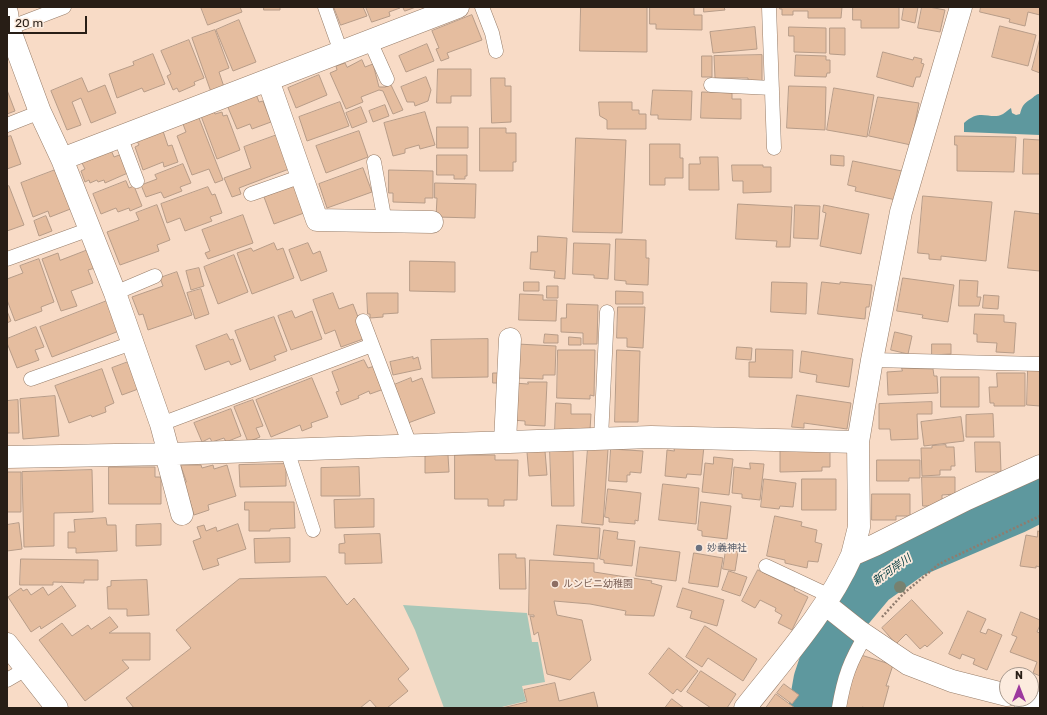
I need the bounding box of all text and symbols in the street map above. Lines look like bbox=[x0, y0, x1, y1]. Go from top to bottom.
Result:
scale bar bbox=[10, 8, 89, 34]
text: 20 m bbox=[15, 16, 43, 30]
place label: 妙義神社 bbox=[707, 542, 747, 554]
marker: 妙義神社 bbox=[694, 543, 704, 553]
water label: 新河岸川 bbox=[870, 552, 914, 588]
place label: ルンビニ幼稚園 bbox=[563, 578, 633, 590]
marker: ルンビニ幼稚園 bbox=[550, 579, 560, 589]
north arrow bbox=[999, 667, 1039, 707]
text: N bbox=[1015, 669, 1023, 682]

